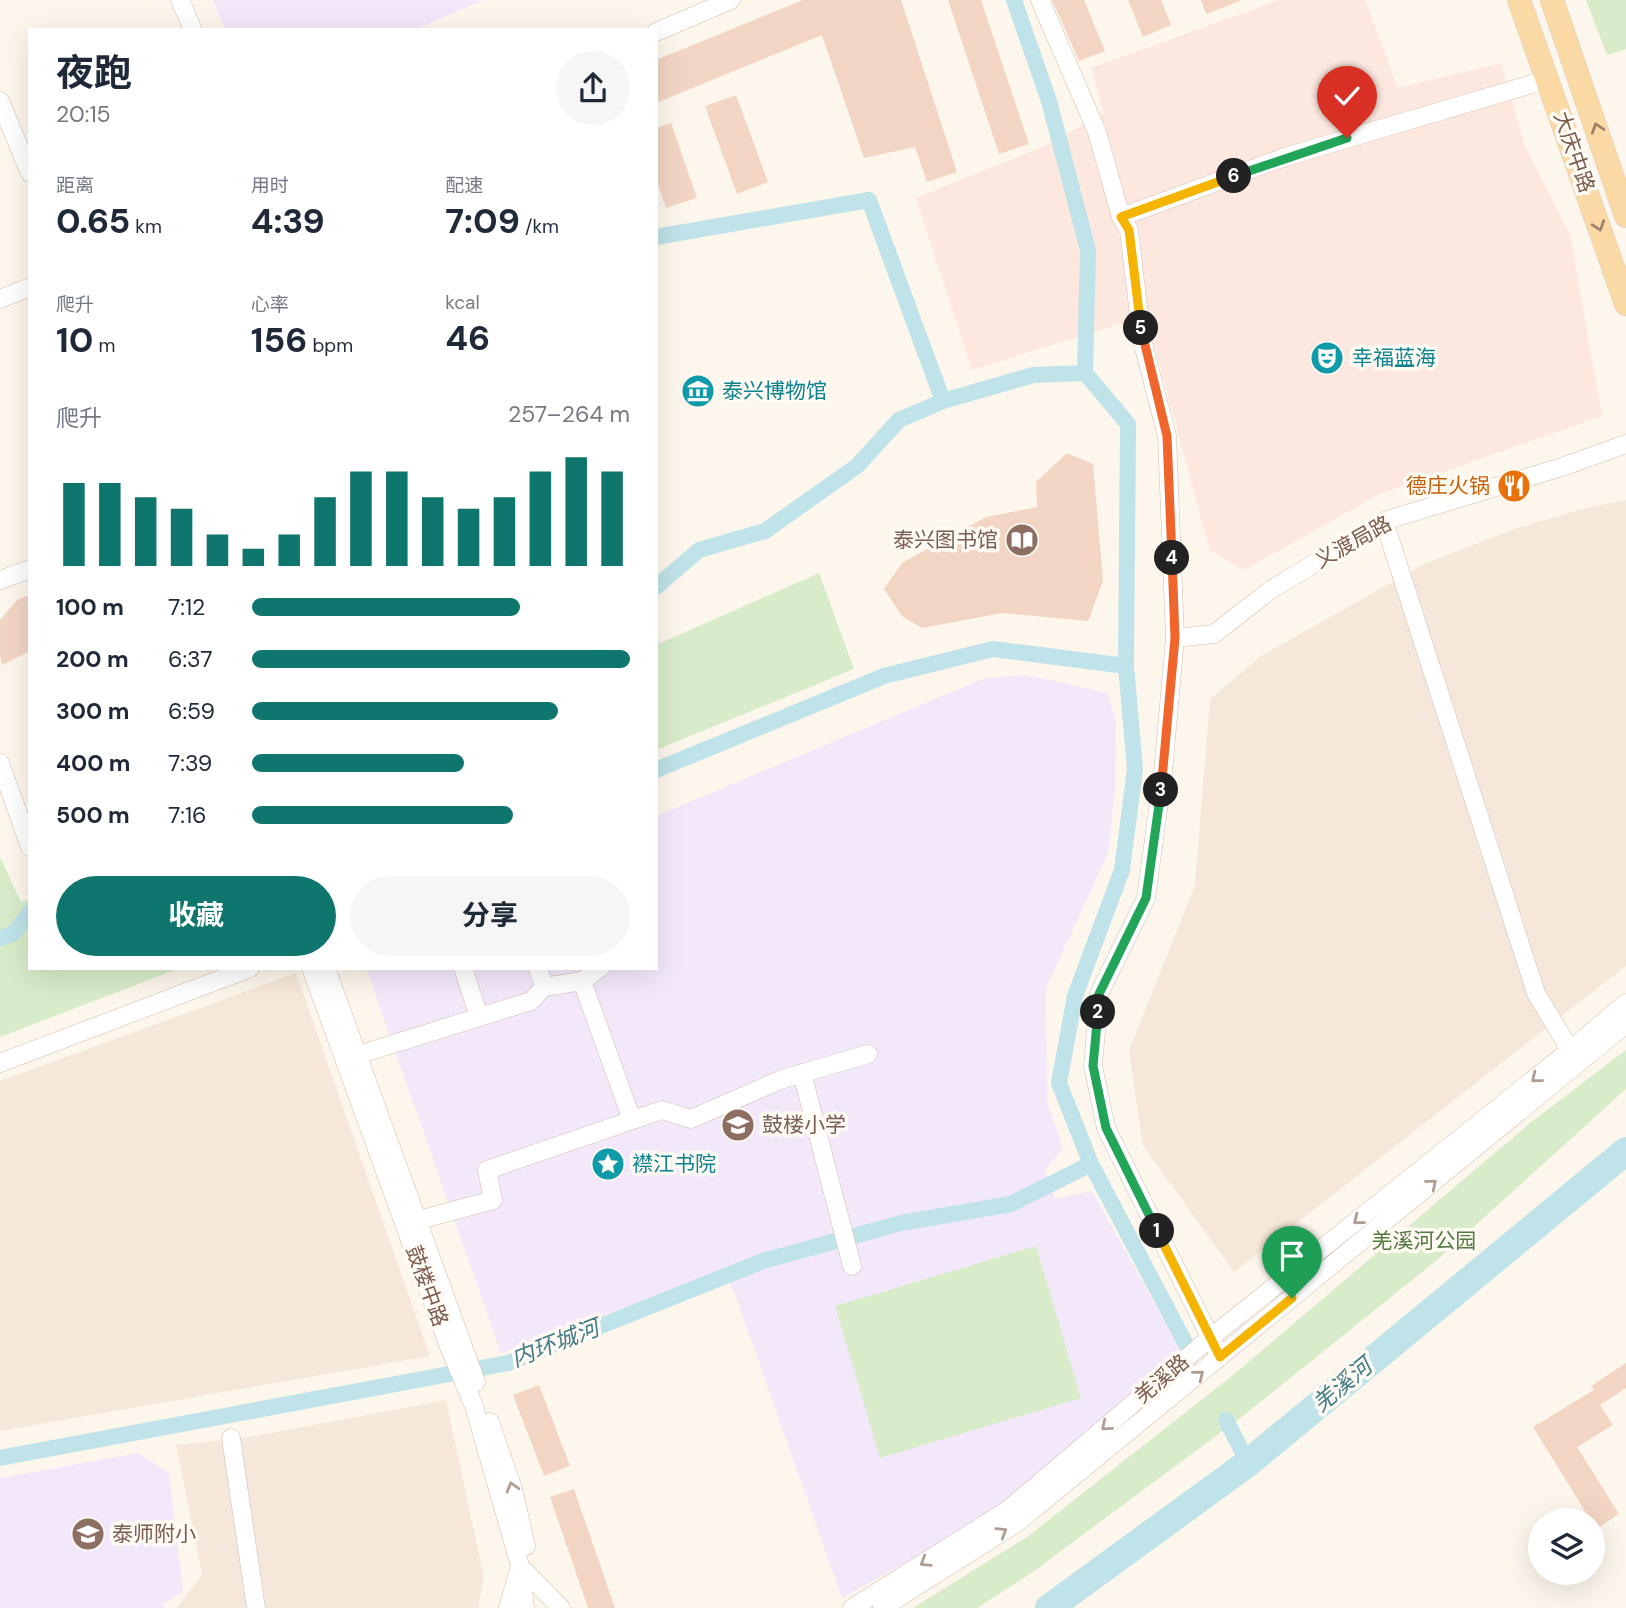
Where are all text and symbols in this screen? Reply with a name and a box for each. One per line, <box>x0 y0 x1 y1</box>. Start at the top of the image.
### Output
text: 夜跑 <box>56 48 132 98</box>
button: share <box>556 51 630 125</box>
pin <box>1317 66 1377 138</box>
icon: check <box>1328 77 1366 115</box>
text: 20:15 <box>56 99 111 129</box>
street label: 大庆中路 <box>1547 108 1601 196</box>
one-way arrow <box>1590 123 1605 135</box>
pin: 6 <box>1216 158 1252 194</box>
text: 6 <box>1227 163 1240 188</box>
text: 距离 <box>56 173 94 198</box>
text: 用时 <box>251 173 289 198</box>
text: 配速 <box>445 173 483 198</box>
text: 0.65 <box>56 198 130 244</box>
text: 4:39 <box>251 198 325 244</box>
text: 7:09 <box>445 198 520 244</box>
text: km <box>130 214 162 239</box>
text: /km <box>520 214 559 239</box>
one-way arrow <box>1591 219 1605 232</box>
text: kcal <box>445 290 480 315</box>
text: 爬升 <box>56 292 94 317</box>
text: 心率 <box>251 292 289 317</box>
pin: 5 <box>1124 310 1158 346</box>
text: 46 <box>445 315 490 361</box>
text: 5 <box>1135 315 1146 340</box>
text: 10 <box>56 317 93 363</box>
text: 156 <box>251 317 307 363</box>
text: m <box>93 333 115 358</box>
text: bpm <box>307 333 353 358</box>
theatre icon: 幸福蓝海 <box>1308 339 1346 377</box>
place label: 幸福蓝海 <box>1352 344 1436 372</box>
museum icon: 泰兴博物馆 <box>679 372 717 410</box>
place label: 泰兴博物馆 <box>722 377 827 405</box>
text: 257–264 m <box>508 399 630 429</box>
text: 爬升 <box>56 403 102 433</box>
restaurant icon: 德庄火锅 <box>1495 467 1533 505</box>
place label: 德庄火锅 <box>1406 472 1490 500</box>
street label: 义渡局路 <box>1309 509 1397 575</box>
library icon: 泰兴图书馆 <box>1003 521 1041 559</box>
place label: 泰兴图书馆 <box>893 526 998 554</box>
pin: 4 <box>1154 540 1190 576</box>
text: 4 <box>1165 545 1178 570</box>
text: 100 m <box>56 592 124 622</box>
text: 7:12 <box>168 592 205 622</box>
text: 200 m <box>56 644 129 674</box>
text: 6:37 <box>168 644 213 674</box>
text: 300 m <box>56 696 129 726</box>
text: 6:59 <box>168 696 215 726</box>
text: 400 m <box>56 748 130 778</box>
text: 7:39 <box>168 748 212 778</box>
pin: 3 <box>1144 772 1178 808</box>
text: 3 <box>1155 777 1166 802</box>
text: 500 m <box>56 800 130 830</box>
text: 7:16 <box>168 800 207 830</box>
button: 收藏 <box>56 876 336 956</box>
button: 分享 <box>350 876 630 956</box>
pin: 2 <box>1080 995 1116 1030</box>
text: 2 <box>1092 999 1103 1024</box>
one-way arrow <box>1531 1069 1543 1082</box>
school or university icon: 鼓楼小学 <box>719 1106 757 1144</box>
place label: 鼓楼小学 <box>762 1111 846 1139</box>
place icon: 襟江书院 <box>589 1145 627 1183</box>
place label: 襟江书院 <box>632 1150 716 1178</box>
one-way arrow <box>1423 1180 1436 1192</box>
one-way arrow <box>1353 1211 1366 1224</box>
pin: 1 <box>1140 1214 1174 1248</box>
text: 1 <box>1153 1218 1160 1243</box>
pin <box>1262 1226 1322 1298</box>
park label: 羌溪河公园 <box>1372 1227 1477 1255</box>
icon: arrive <box>1273 1237 1311 1275</box>
street label: 鼓楼中路 <box>399 1242 455 1330</box>
water label: 内环城河 <box>507 1311 607 1373</box>
street label: 羌溪路 <box>1129 1348 1195 1410</box>
water label: 羌溪河 <box>1306 1349 1381 1419</box>
one-way arrow <box>1191 1370 1203 1383</box>
one-way arrow <box>1102 1418 1115 1430</box>
one-way arrow <box>506 1482 521 1494</box>
map controls <box>1528 1508 1605 1585</box>
button: layers <box>1528 1508 1605 1585</box>
school or university icon: 泰师附小 <box>69 1515 107 1553</box>
place label: 泰师附小 <box>112 1520 196 1548</box>
one-way arrow <box>994 1528 1007 1541</box>
one-way arrow <box>919 1554 932 1567</box>

